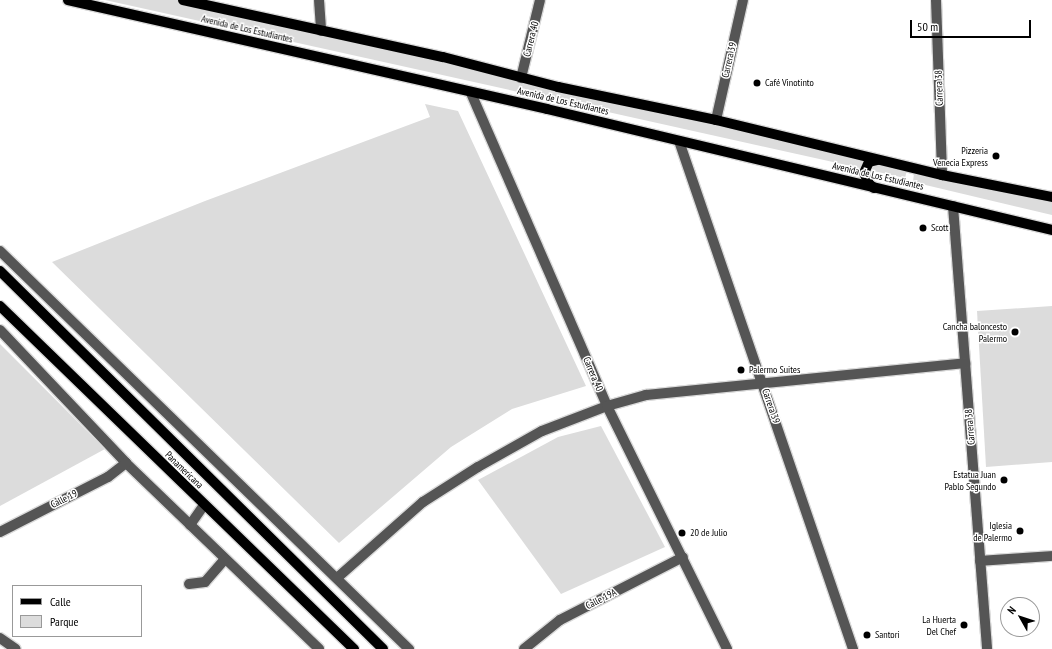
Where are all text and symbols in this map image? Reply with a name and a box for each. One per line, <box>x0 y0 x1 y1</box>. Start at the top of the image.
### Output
scale bar <box>912 12 1033 38</box>
street label: Avenida de Los Estudiantes <box>200 13 294 45</box>
text: 50 m <box>917 19 938 34</box>
street label: Carrera 40 <box>521 20 541 58</box>
street label: Carrera 39 <box>719 41 739 79</box>
street label: Carrera 38 <box>932 70 946 106</box>
place label: Café Vinotinto <box>765 77 814 89</box>
marker: Café Vinotinto <box>752 78 762 88</box>
street label: Avenida de Los Estudiantes <box>516 85 610 117</box>
place label: Pizzeria Venecia Express <box>933 144 988 168</box>
marker: Pizzeria Venecia Express <box>991 151 1001 161</box>
street label: Avenida de Los Estudiantes <box>831 160 925 192</box>
place label: Scott <box>931 222 948 234</box>
marker: Scott <box>918 223 928 233</box>
place label: Cancha baloncesto Palermo <box>943 320 1007 344</box>
marker: Cancha baloncesto Palermo <box>1010 327 1020 337</box>
street label: Carrera 40 <box>580 355 606 393</box>
place label: Palermo Suites <box>749 364 800 376</box>
marker: Palermo Suites <box>736 365 746 375</box>
street label: Carrera 39 <box>759 387 783 425</box>
street label: Carrera 38 <box>962 409 978 445</box>
street label: Panamericana <box>163 449 205 491</box>
place label: Estatua Juan Pablo Segundo <box>945 468 996 492</box>
marker: Estatua Juan Pablo Segundo <box>999 475 1009 485</box>
street label: Calle 19 <box>49 487 79 511</box>
place label: Iglesia de Palermo <box>973 519 1012 542</box>
marker: Iglesia de Palermo <box>1015 526 1025 536</box>
place label: 20 de Julio <box>690 527 727 539</box>
marker: 20 de Julio <box>677 528 687 538</box>
legend <box>12 585 142 637</box>
street label: Calle 19A <box>584 586 618 612</box>
text: Calle <box>50 594 71 609</box>
north arrow <box>1000 597 1040 637</box>
text: N <box>1004 603 1019 617</box>
place label: La Huerta Del Chef <box>922 613 956 636</box>
text: Parque <box>50 614 79 629</box>
marker: La Huerta Del Chef <box>959 620 969 630</box>
place label: Santori <box>875 629 900 641</box>
marker: Santori <box>862 630 872 640</box>

